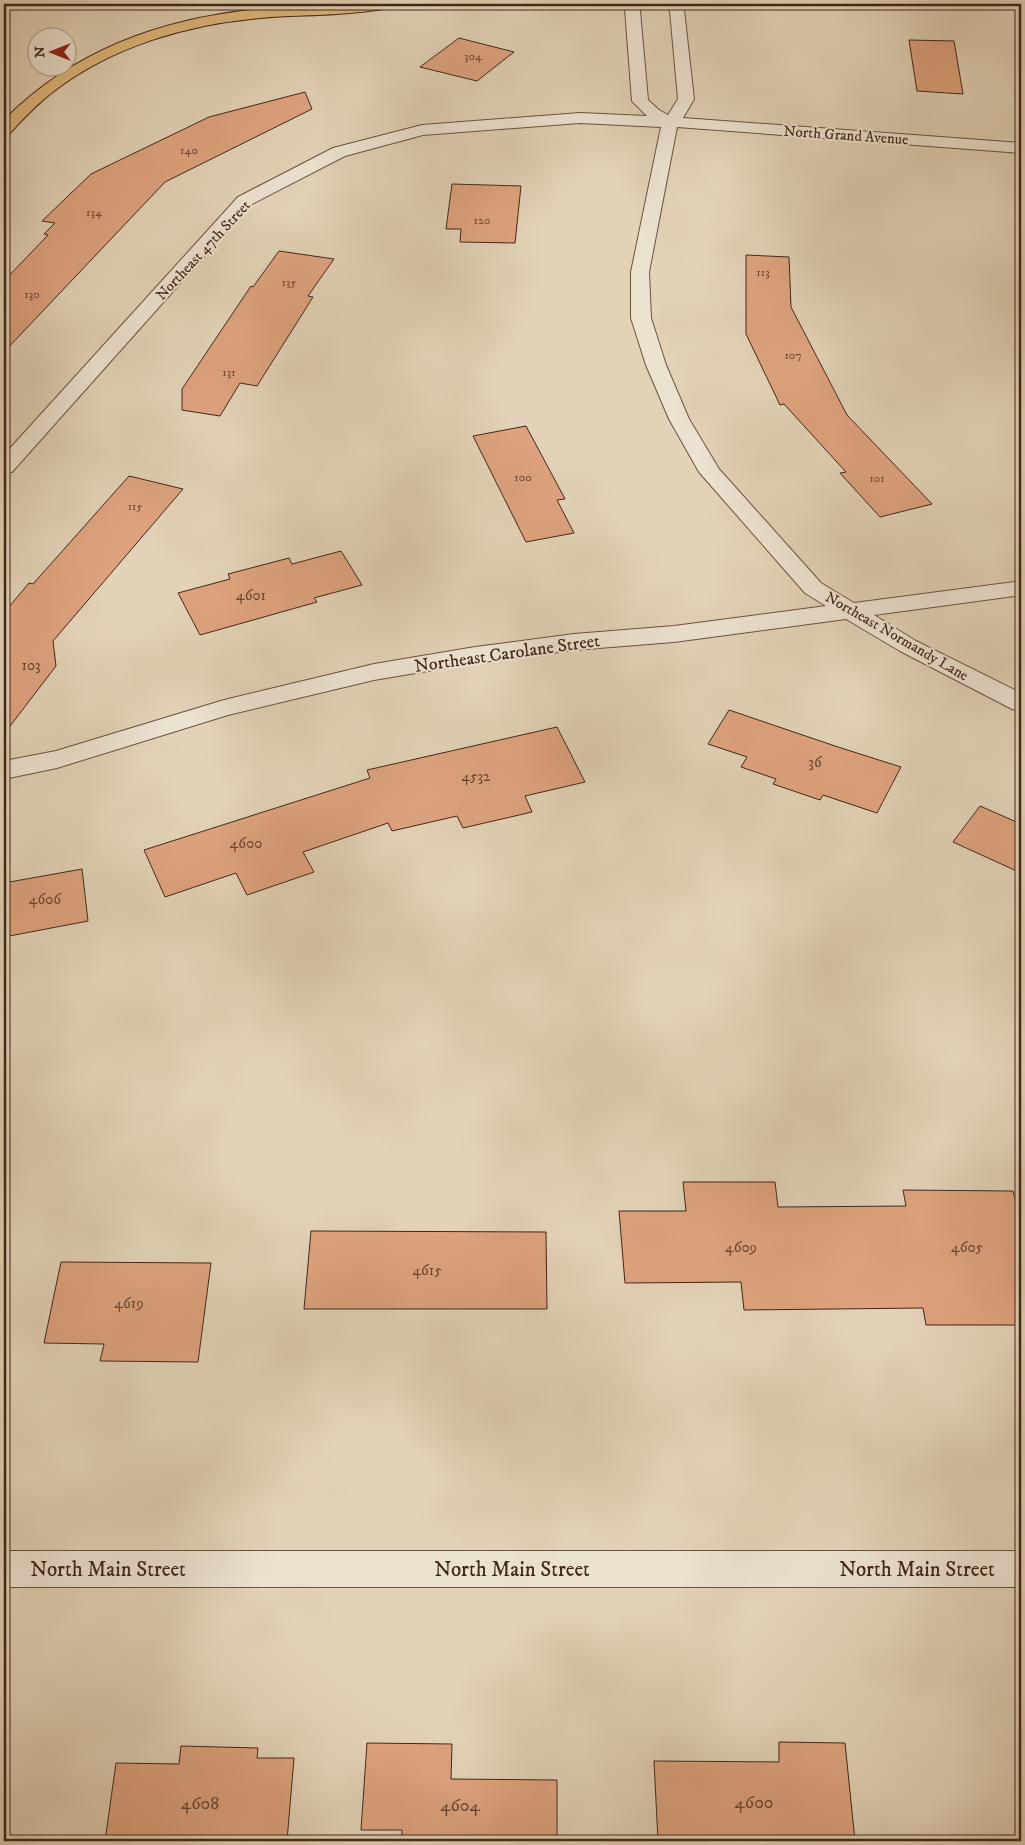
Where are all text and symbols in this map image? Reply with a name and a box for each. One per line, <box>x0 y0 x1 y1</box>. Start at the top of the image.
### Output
north arrow <box>28 28 78 78</box>
text: N <box>31 46 49 58</box>
house number: 304 <box>464 49 483 64</box>
street label: North Grand Avenue <box>783 122 909 149</box>
house number: 140 <box>180 143 198 158</box>
street label: Northeast 47th Street <box>152 196 255 305</box>
house number: 134 <box>86 205 103 220</box>
house number: 120 <box>474 213 490 228</box>
house number: 113 <box>756 265 770 280</box>
house number: 135 <box>282 275 296 290</box>
house number: 130 <box>24 287 40 302</box>
house number: 107 <box>784 348 802 363</box>
house number: 131 <box>222 365 236 380</box>
house number: 100 <box>514 470 532 485</box>
house number: 101 <box>869 471 885 486</box>
house number: 115 <box>128 499 142 514</box>
house number: 4601 <box>236 586 266 605</box>
street label: Northeast Normandy Lane <box>822 588 972 685</box>
street label: Northeast Carolane Street <box>413 630 601 678</box>
house number: 103 <box>21 656 41 675</box>
house number: 36 <box>808 753 823 772</box>
house number: 4532 <box>462 767 491 786</box>
house number: 4600 <box>230 834 262 853</box>
house number: 4606 <box>29 890 62 909</box>
house number: 4609 <box>725 1238 757 1257</box>
house number: 4605 <box>951 1238 984 1257</box>
house number: 4615 <box>412 1261 442 1280</box>
house number: 4619 <box>114 1294 144 1313</box>
street label: North Main Street <box>30 1557 186 1583</box>
street label: North Main Street <box>434 1557 590 1583</box>
street label: North Main Street <box>839 1557 995 1583</box>
house number: 4600 <box>734 1792 774 1814</box>
house number: 4608 <box>181 1793 219 1815</box>
house number: 4604 <box>440 1795 480 1817</box>

